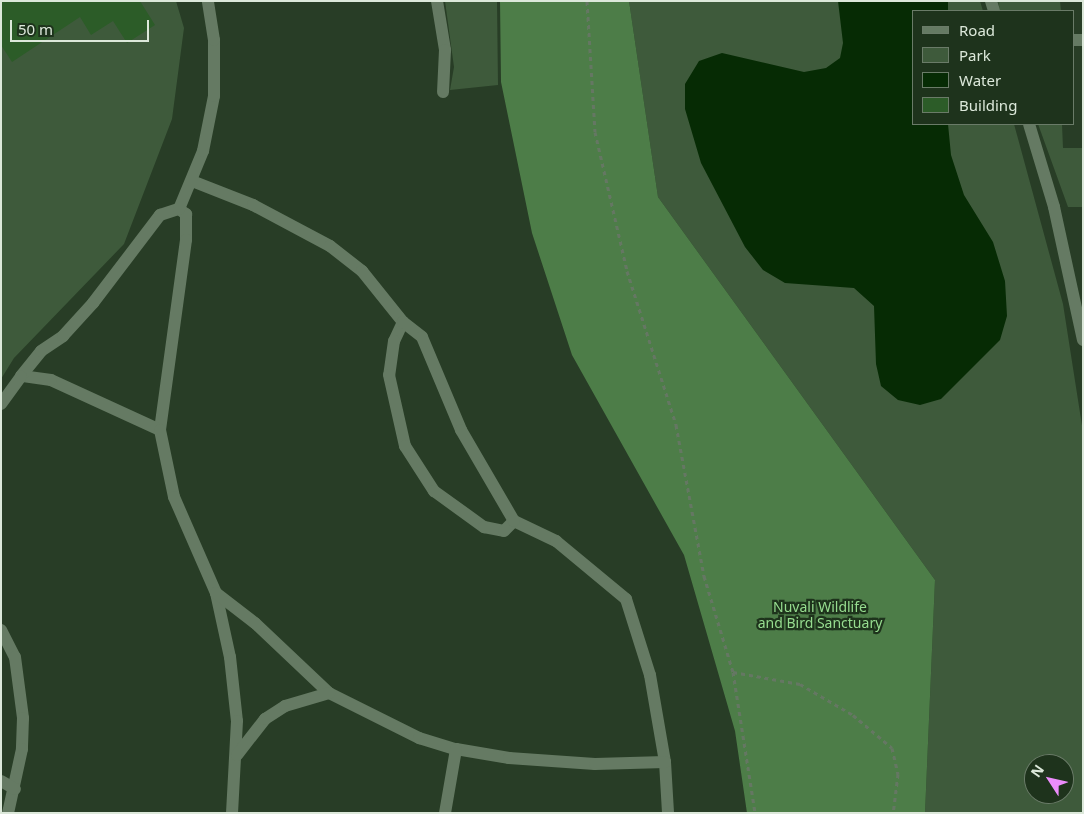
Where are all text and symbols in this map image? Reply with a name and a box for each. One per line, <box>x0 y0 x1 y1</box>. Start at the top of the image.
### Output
scale bar <box>12 10 151 42</box>
legend <box>912 10 1074 125</box>
text: 50 m <box>18 19 53 39</box>
text: Road <box>959 20 995 40</box>
text: Park <box>959 45 991 65</box>
text: Water <box>959 70 1001 90</box>
text: Building <box>959 95 1017 115</box>
park label: Nuvali Wildlife and Bird Sanctuary <box>758 599 882 632</box>
north arrow <box>1024 754 1074 804</box>
text: N <box>1026 761 1048 781</box>

